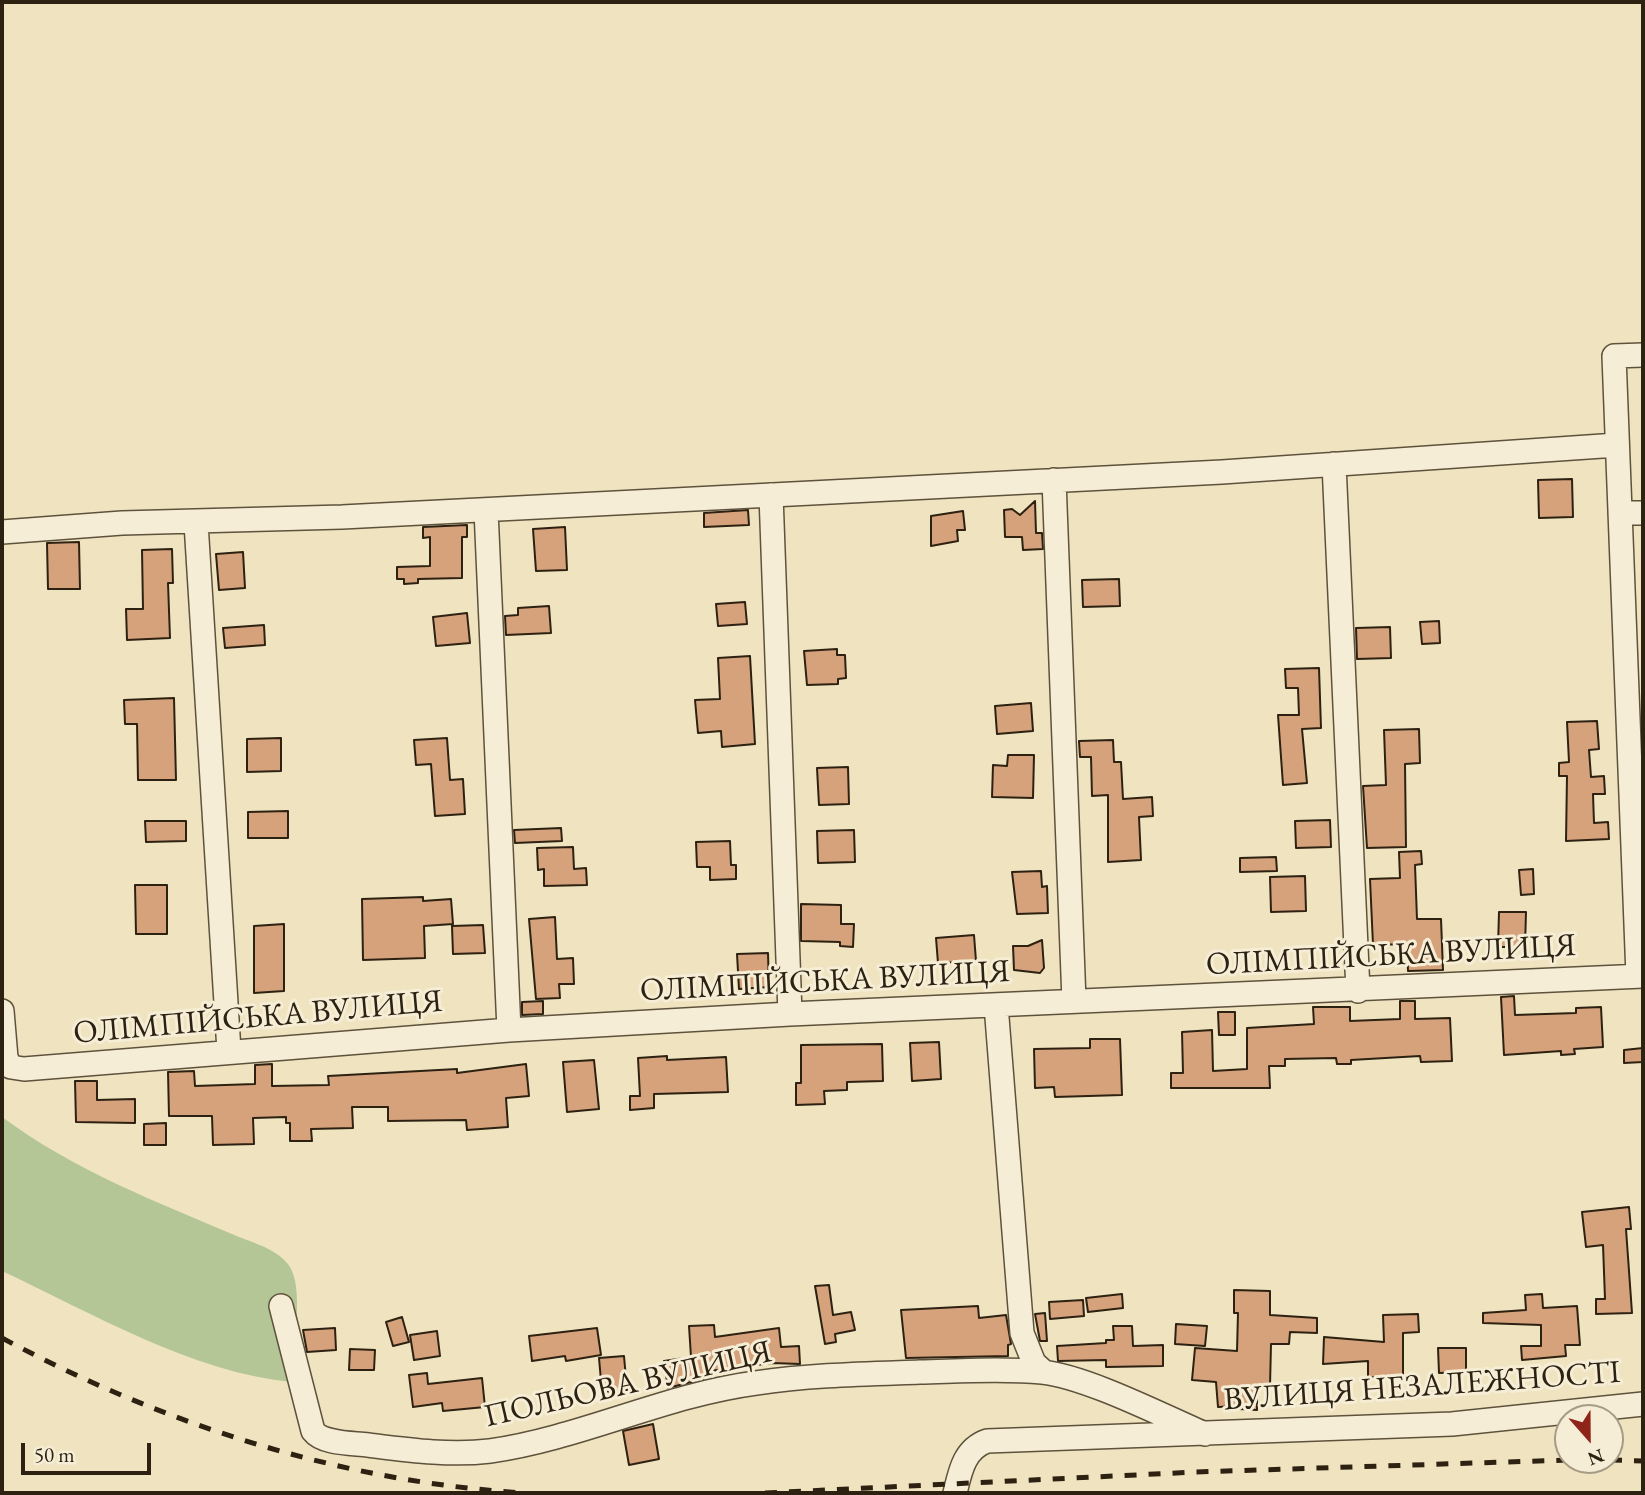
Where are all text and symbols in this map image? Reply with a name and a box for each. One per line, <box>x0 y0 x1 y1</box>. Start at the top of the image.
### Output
street label: ОЛІМПІЙСЬКА ВУЛИЦЯ <box>1205 927 1577 985</box>
street label: ОЛІМПІЙСЬКА ВУЛИЦЯ <box>639 953 1011 1011</box>
street label: ОЛІМПІЙСЬКА ВУЛИЦЯ <box>72 983 444 1053</box>
street label: ПОЛЬОВА ВУЛИЦЯ <box>480 1333 776 1437</box>
street label: ВУЛИЦЯ НЕЗАЛЕЖНОСТІ <box>1222 1354 1622 1420</box>
north arrow <box>1554 1404 1624 1474</box>
scale bar <box>24 1428 154 1472</box>
text: 50 m <box>34 1441 75 1468</box>
text: N <box>1584 1443 1608 1472</box>

